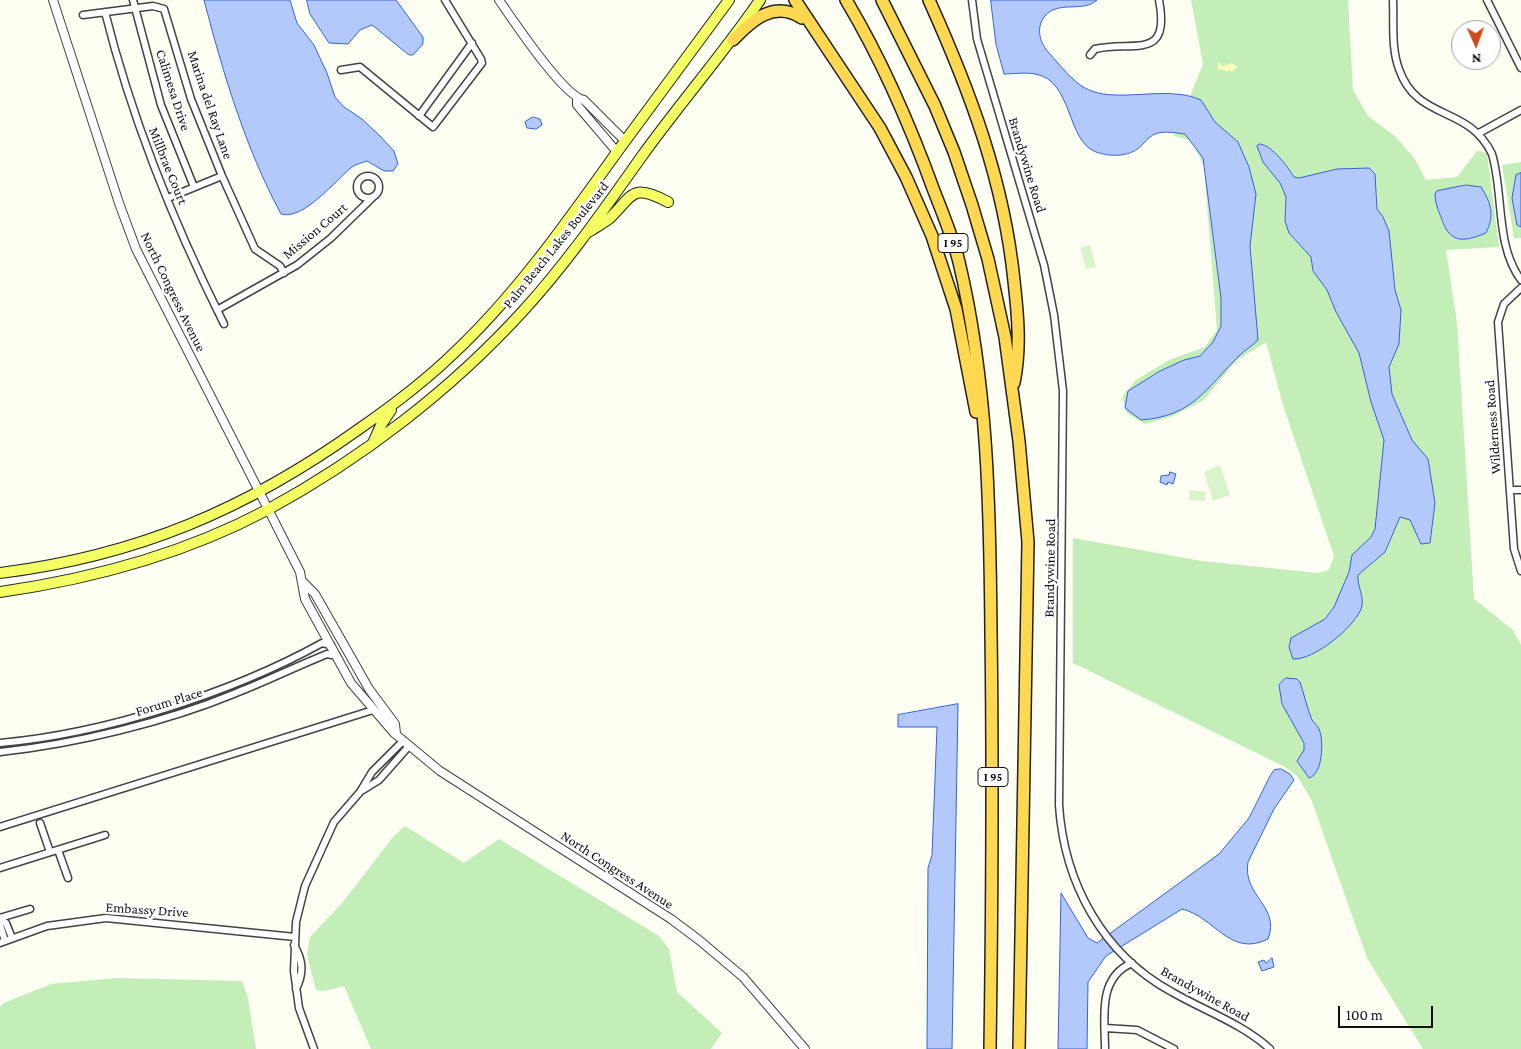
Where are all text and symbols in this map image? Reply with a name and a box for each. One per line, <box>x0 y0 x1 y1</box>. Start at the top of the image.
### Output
north arrow <box>1451 20 1501 70</box>
street label: Calimesa Drive <box>152 47 194 133</box>
street label: Marina del Ray Lane <box>184 49 236 161</box>
text: N <box>1471 51 1482 67</box>
street label: Brandywine Road <box>1004 115 1050 215</box>
street label: Millbrae Court <box>145 125 191 207</box>
street label: Palm Beach Lakes Boulevard <box>500 178 612 312</box>
street label: Mission Court <box>279 199 351 263</box>
street label: North Congress Avenue <box>137 229 209 355</box>
road number: I 95 <box>938 234 968 252</box>
street label: Wilderness Road <box>1481 379 1505 475</box>
street label: Brandywine Road <box>1041 518 1059 618</box>
street label: Forum Place <box>134 684 204 720</box>
road number: I 95 <box>978 768 1008 786</box>
street label: North Congress Avenue <box>558 827 676 913</box>
street label: Embassy Drive <box>105 899 189 921</box>
street label: Brandywine Road <box>1158 963 1252 1025</box>
scale bar <box>1341 996 1436 1028</box>
text: 100 m <box>1346 1007 1383 1023</box>

